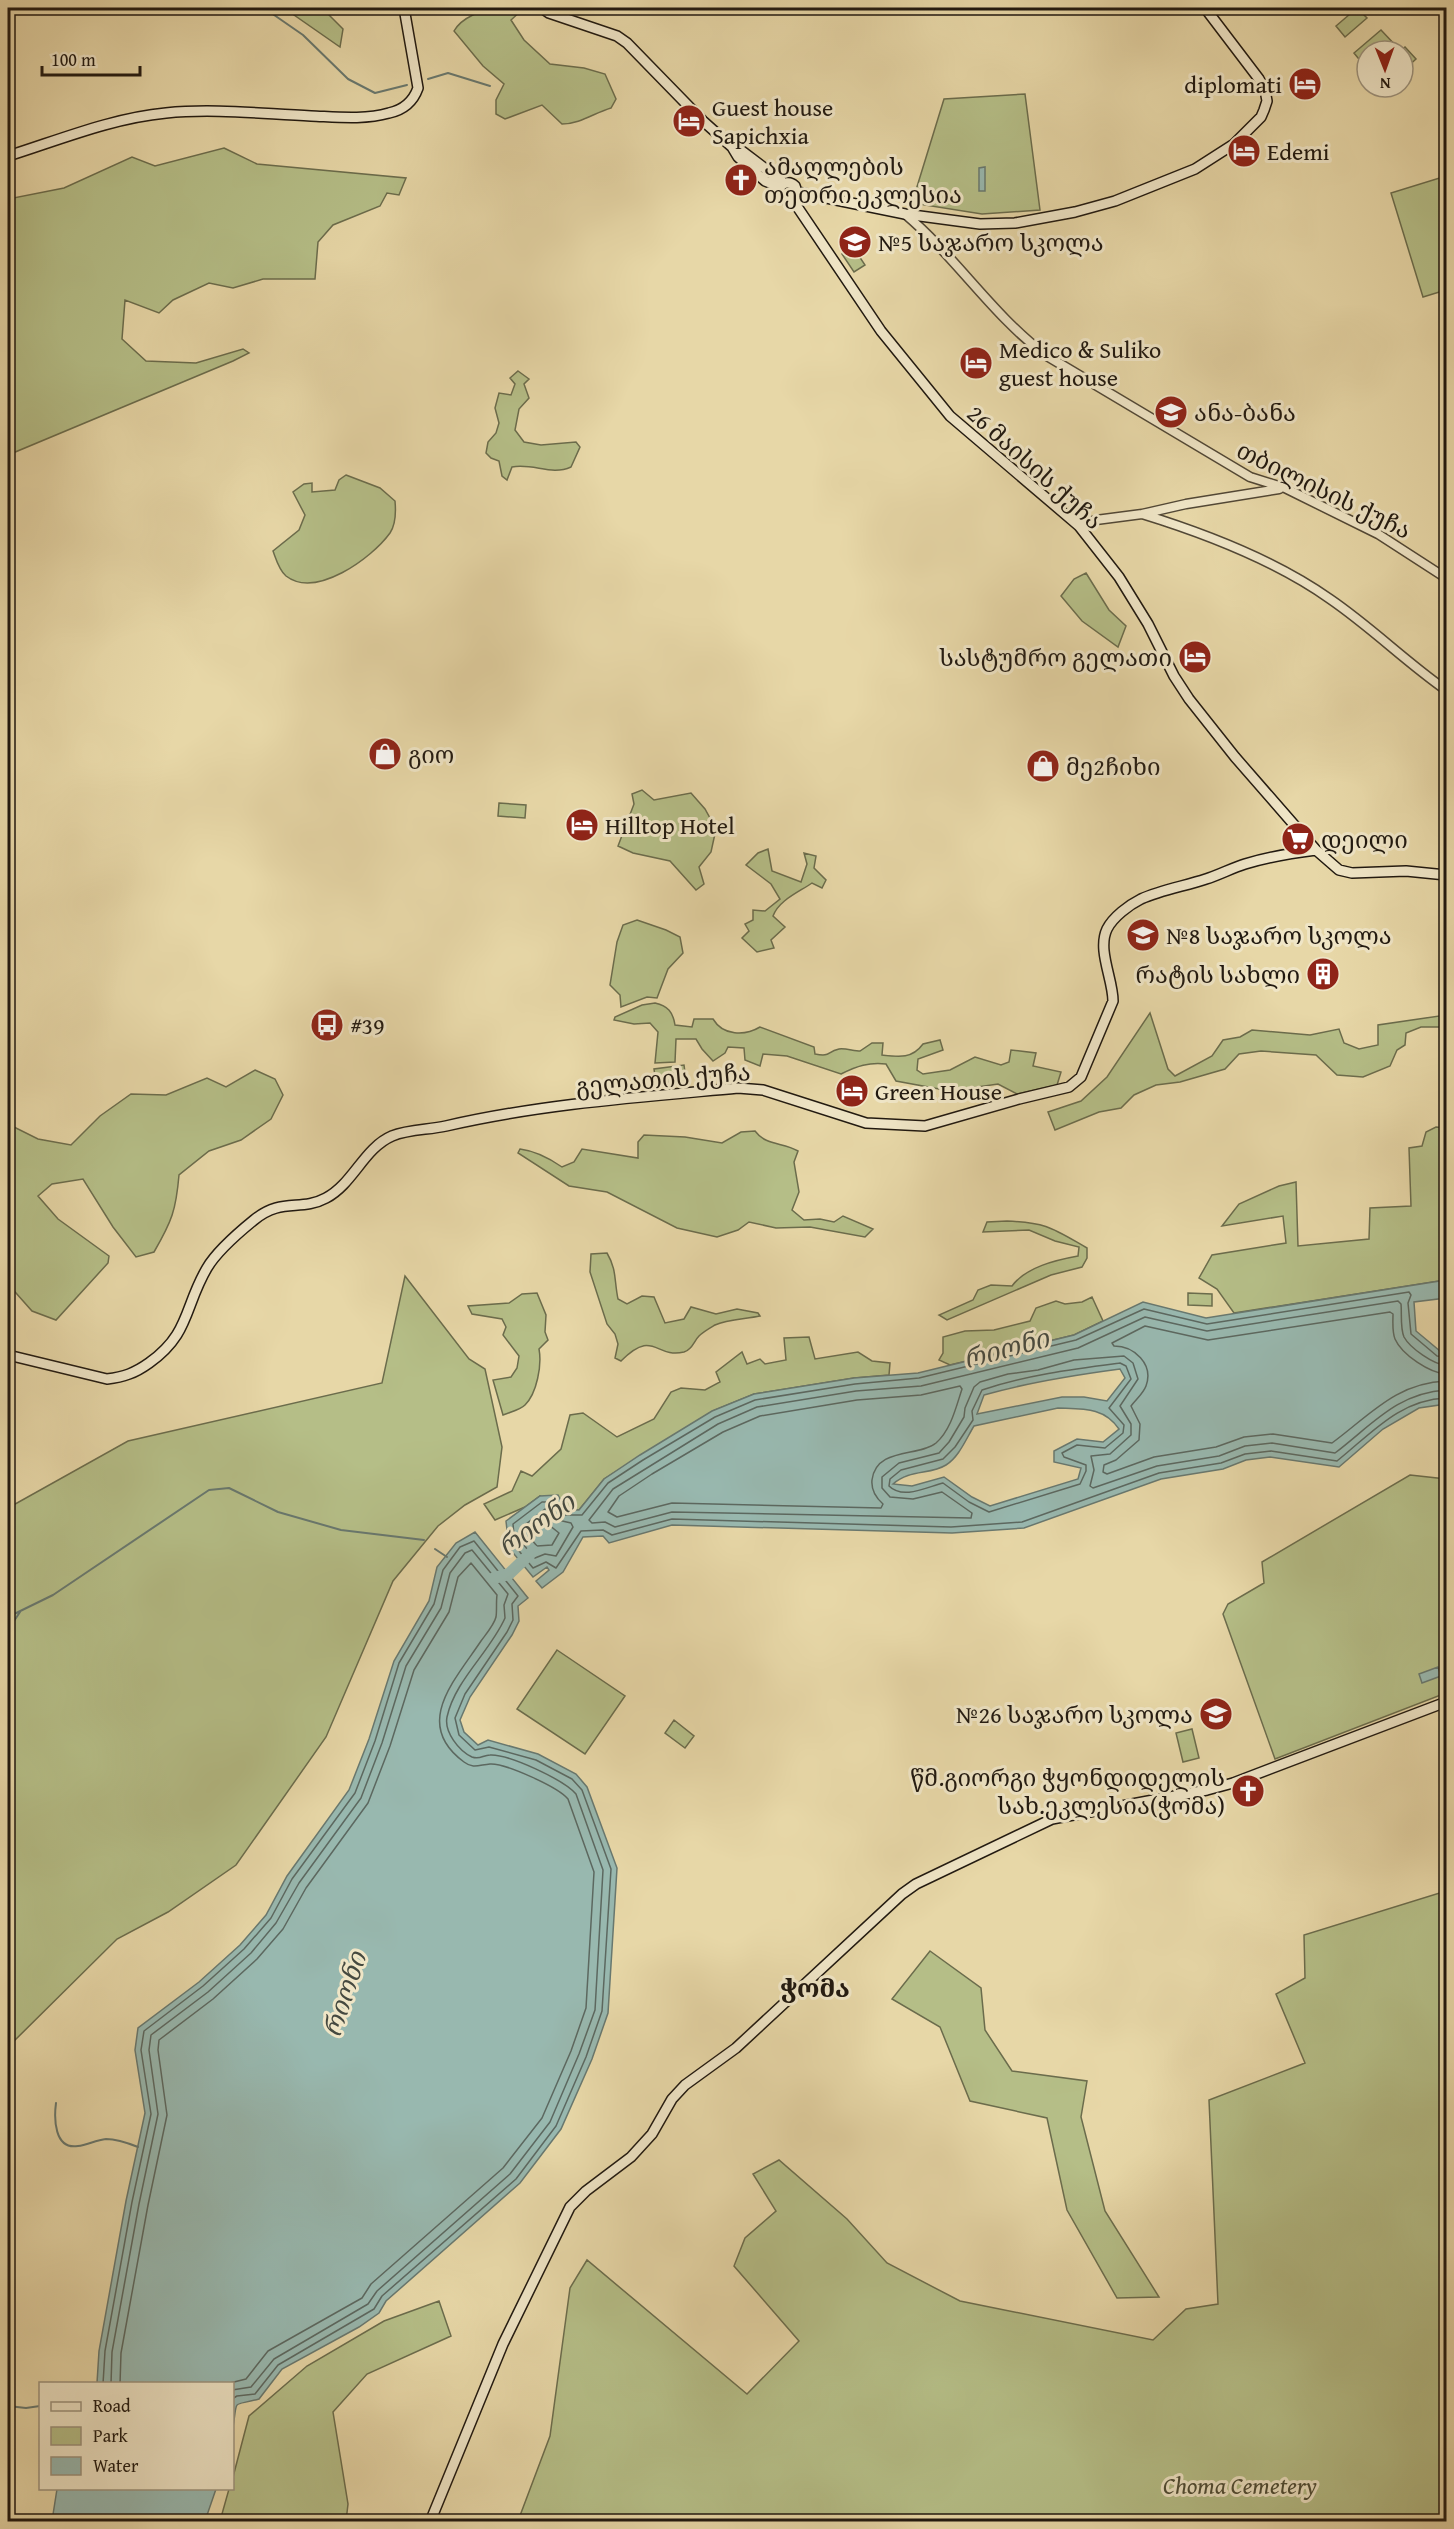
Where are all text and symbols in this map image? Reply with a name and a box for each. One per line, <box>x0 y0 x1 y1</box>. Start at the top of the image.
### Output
scale bar <box>42 39 140 77</box>
north arrow <box>1355 39 1415 99</box>
text: 100 m <box>51 46 96 73</box>
hotel icon: diplomati <box>1287 66 1323 102</box>
place label: diplomati <box>1184 67 1282 102</box>
text: N <box>1379 72 1391 96</box>
place label: Guest house Sapichxia <box>712 90 833 153</box>
hotel icon: Guest house Sapichxia <box>671 103 707 139</box>
hotel icon: Edemi <box>1226 133 1262 169</box>
place label: Edemi <box>1267 134 1330 169</box>
place label: ამაღლების თეთრი ეკლესია <box>764 149 962 212</box>
church icon: ამაღლების თეთრი ეკლესია <box>723 162 759 198</box>
school or university icon: №5 საჯარო სკოლა <box>837 224 873 260</box>
place label: №5 საჯარო სკოლა <box>878 225 1104 260</box>
place label: Medico & Suliko guest house <box>999 332 1161 395</box>
hotel icon: Medico & Suliko guest house <box>958 345 994 381</box>
school or university icon: ანა-ბანა <box>1153 394 1189 430</box>
place label: ანა-ბანა <box>1194 395 1296 430</box>
street label: 26 მაისის ქუჩა <box>959 397 1111 537</box>
street label: თბილისის ქუჩა <box>1231 433 1417 547</box>
hotel icon: სასტუმრო გელათი <box>1177 639 1213 675</box>
place label: სასტუმრო გელათი <box>939 640 1172 675</box>
shop icon: გიო <box>367 736 403 772</box>
place label: გიო <box>408 737 454 772</box>
shop icon: მე2ჩიხი <box>1025 748 1061 784</box>
place label: მე2ჩიხი <box>1066 749 1161 784</box>
hotel icon: Hilltop Hotel <box>564 807 600 843</box>
place label: Hilltop Hotel <box>605 808 735 843</box>
supermarket icon: დეილი <box>1280 821 1316 857</box>
place label: დეილი <box>1321 822 1408 857</box>
school or university icon: №8 საჯარო სკოლა <box>1125 917 1161 953</box>
place label: №8 საჯარო სკოლა <box>1166 918 1392 953</box>
building icon: რატის სახლი <box>1305 956 1341 992</box>
place label: რატის სახლი <box>1136 957 1300 992</box>
bus stop icon: #39 <box>309 1007 345 1043</box>
place label: #39 <box>350 1008 385 1043</box>
street label: გელათის ქუჩა <box>574 1054 752 1104</box>
hotel icon: Green House <box>834 1073 870 1109</box>
place label: Green House <box>875 1074 1002 1109</box>
water label: რიონი <box>959 1318 1054 1378</box>
water label: რიონი <box>489 1482 584 1565</box>
school or university icon: №26 საჯარო სკოლა <box>1198 1696 1234 1732</box>
place label: №26 საჯარო სკოლა <box>956 1697 1193 1732</box>
place label: წმ.გიორგი ჭყონდიდელის სახ.ეკლესია(ჭომა) <box>910 1760 1225 1823</box>
church icon: წმ.გიორგი ჭყონდიდელის სახ.ეკლესია(ჭომა) <box>1230 1773 1266 1809</box>
water label: რიონი <box>312 1945 376 2041</box>
district label: ჭომა <box>780 1968 850 2007</box>
legend <box>39 2382 234 2490</box>
text: Road <box>93 2392 131 2419</box>
text: Park <box>93 2422 129 2449</box>
text: Water <box>93 2452 139 2479</box>
park label: Choma Cemetery <box>1163 2468 1317 2503</box>

